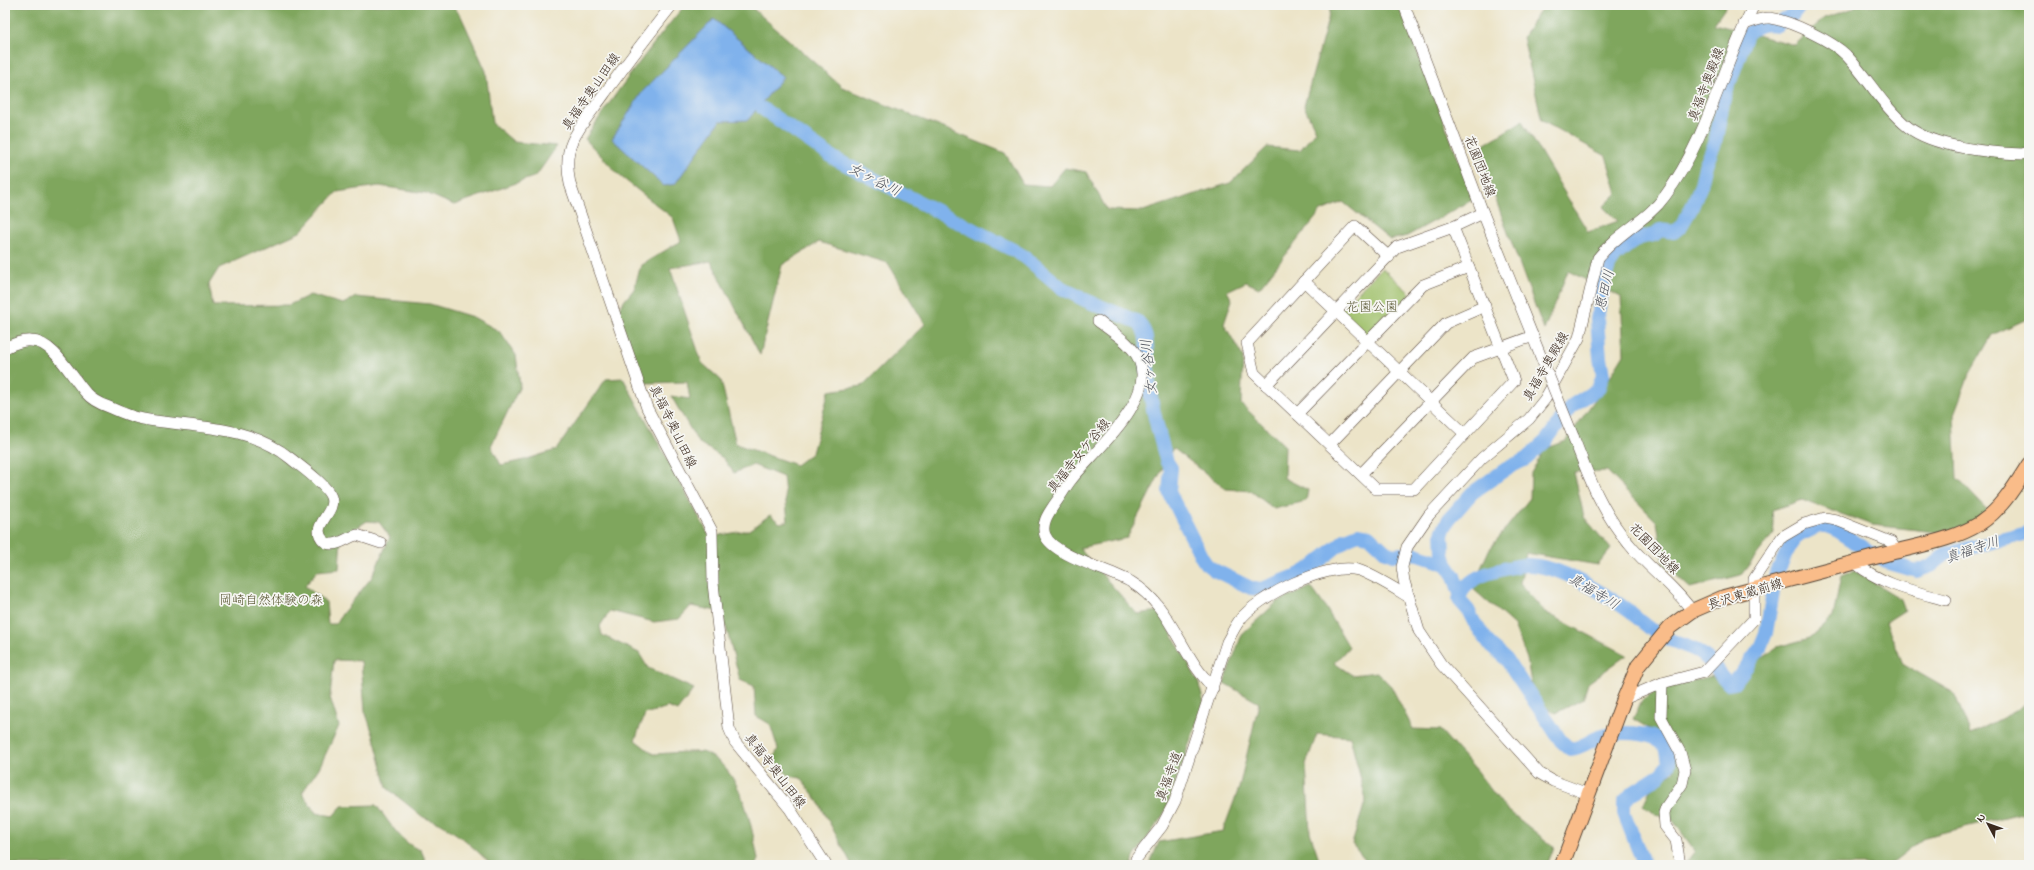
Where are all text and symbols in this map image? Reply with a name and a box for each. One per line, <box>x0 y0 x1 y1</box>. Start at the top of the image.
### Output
street label: 真福寺奥殿線 <box>1684 44 1730 124</box>
street label: 真福寺奥山田線 <box>557 48 626 135</box>
street label: 花園団地線 <box>1459 133 1500 201</box>
water label: 女ヶ谷川 <box>845 158 904 202</box>
water label: 恵田川 <box>1590 267 1621 313</box>
park label: 花園公園 <box>1346 298 1398 317</box>
street label: 真福寺奥殿線 <box>1519 327 1575 405</box>
water label: 女ヶ谷川 <box>1136 338 1163 396</box>
street label: 真福寺奥山田線 <box>644 382 702 473</box>
street label: 真福寺女ケ谷線 <box>1043 414 1116 497</box>
street label: 花園団地線 <box>1625 519 1684 580</box>
water label: 真福寺川 <box>1943 531 2002 569</box>
water label: 真福寺川 <box>1564 569 1623 616</box>
street label: 長沢東蔵前線 <box>1705 574 1786 615</box>
park label: 岡崎自然体験の森 <box>219 591 323 610</box>
street label: 真福寺奥山田線 <box>739 729 811 813</box>
street label: 真福寺道 <box>1152 749 1187 804</box>
north arrow <box>1968 804 2008 844</box>
text: N <box>1973 810 1990 826</box>

